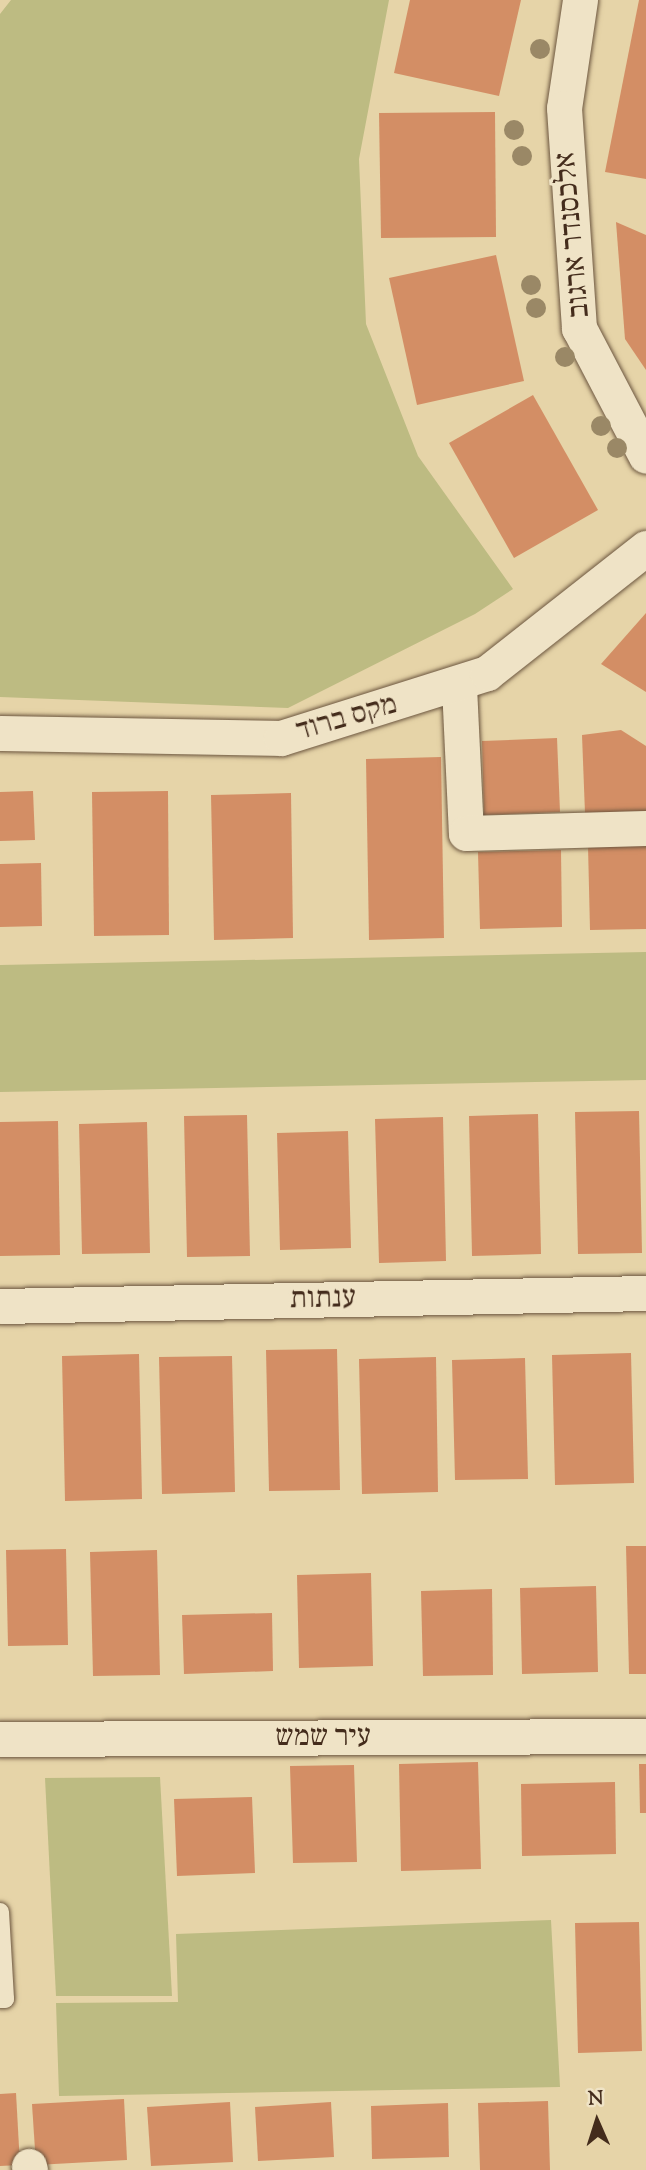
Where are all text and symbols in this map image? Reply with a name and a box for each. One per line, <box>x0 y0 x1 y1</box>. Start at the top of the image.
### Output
street label: אלכסנדר ארגוב <box>549 150 599 320</box>
street label: מקס ברוד <box>292 687 402 751</box>
street label: ענתות <box>290 1281 356 1319</box>
street label: עיר שמש <box>275 1720 371 1756</box>
north arrow <box>562 2086 632 2156</box>
text: N <box>588 2086 604 2113</box>

